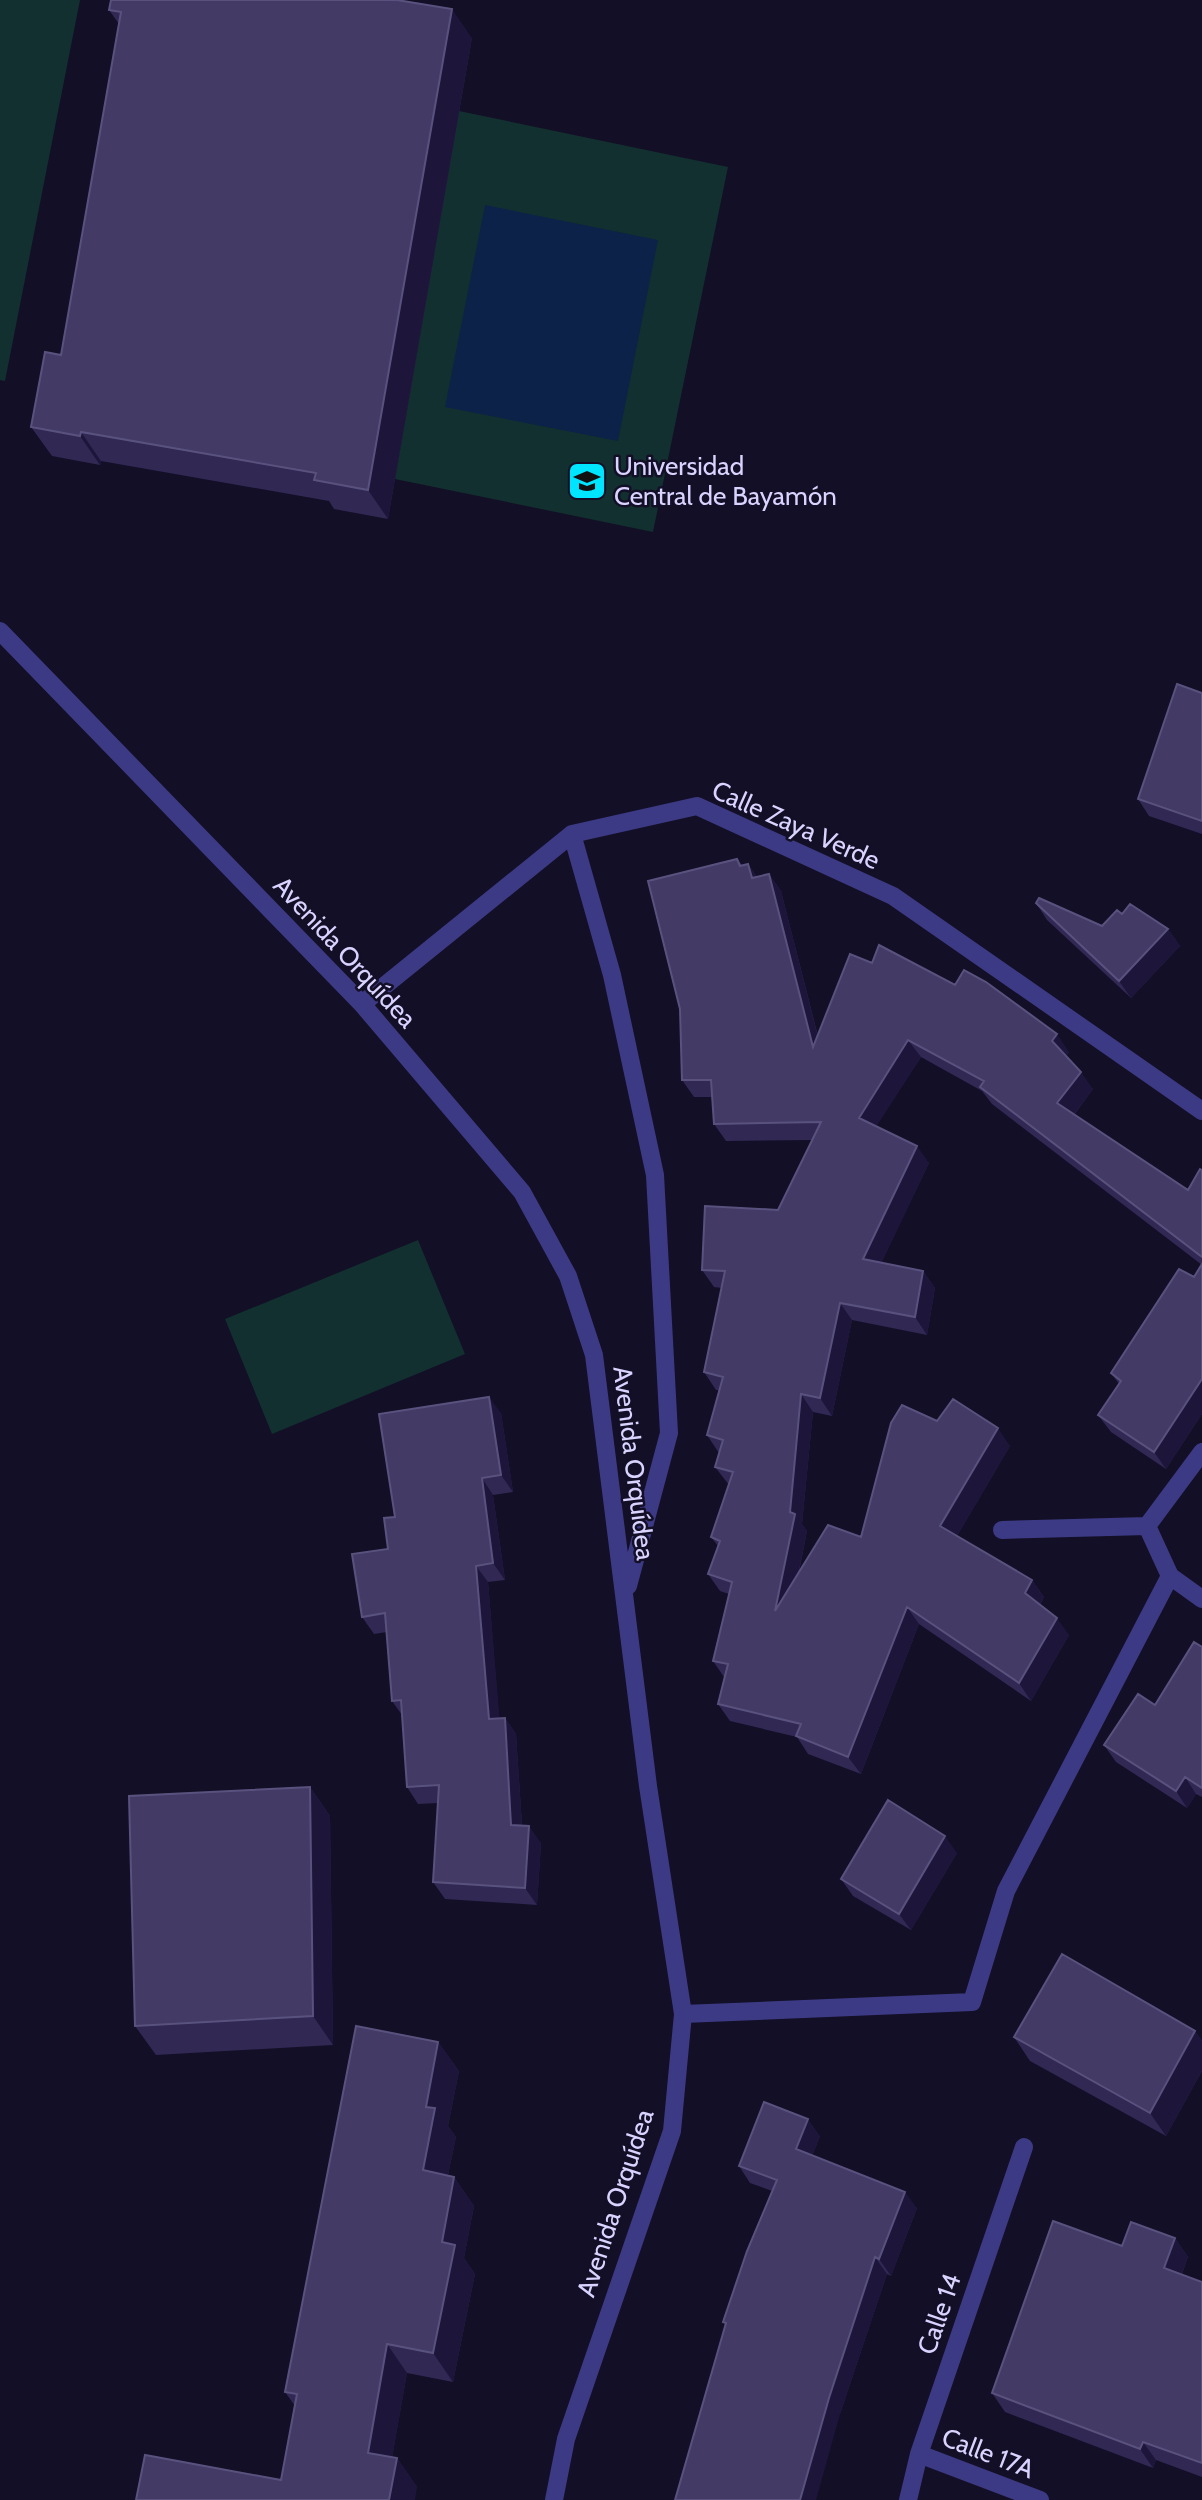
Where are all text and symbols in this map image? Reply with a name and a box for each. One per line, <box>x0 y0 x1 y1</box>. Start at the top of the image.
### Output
place label: Universidad Central de Bayamón <box>614 450 837 512</box>
school or university icon: Universidad Central de Bayamón <box>566 460 608 502</box>
street label: Calle Zaya Verde <box>707 774 885 876</box>
street label: Avenida Orquídea <box>267 870 424 1035</box>
street label: Avenida Orquídea <box>606 1364 662 1562</box>
street label: Avenida Orquídea <box>570 2105 661 2301</box>
street label: Calle 14 <box>910 2269 968 2359</box>
street label: Calle 17A <box>937 2421 1039 2485</box>

